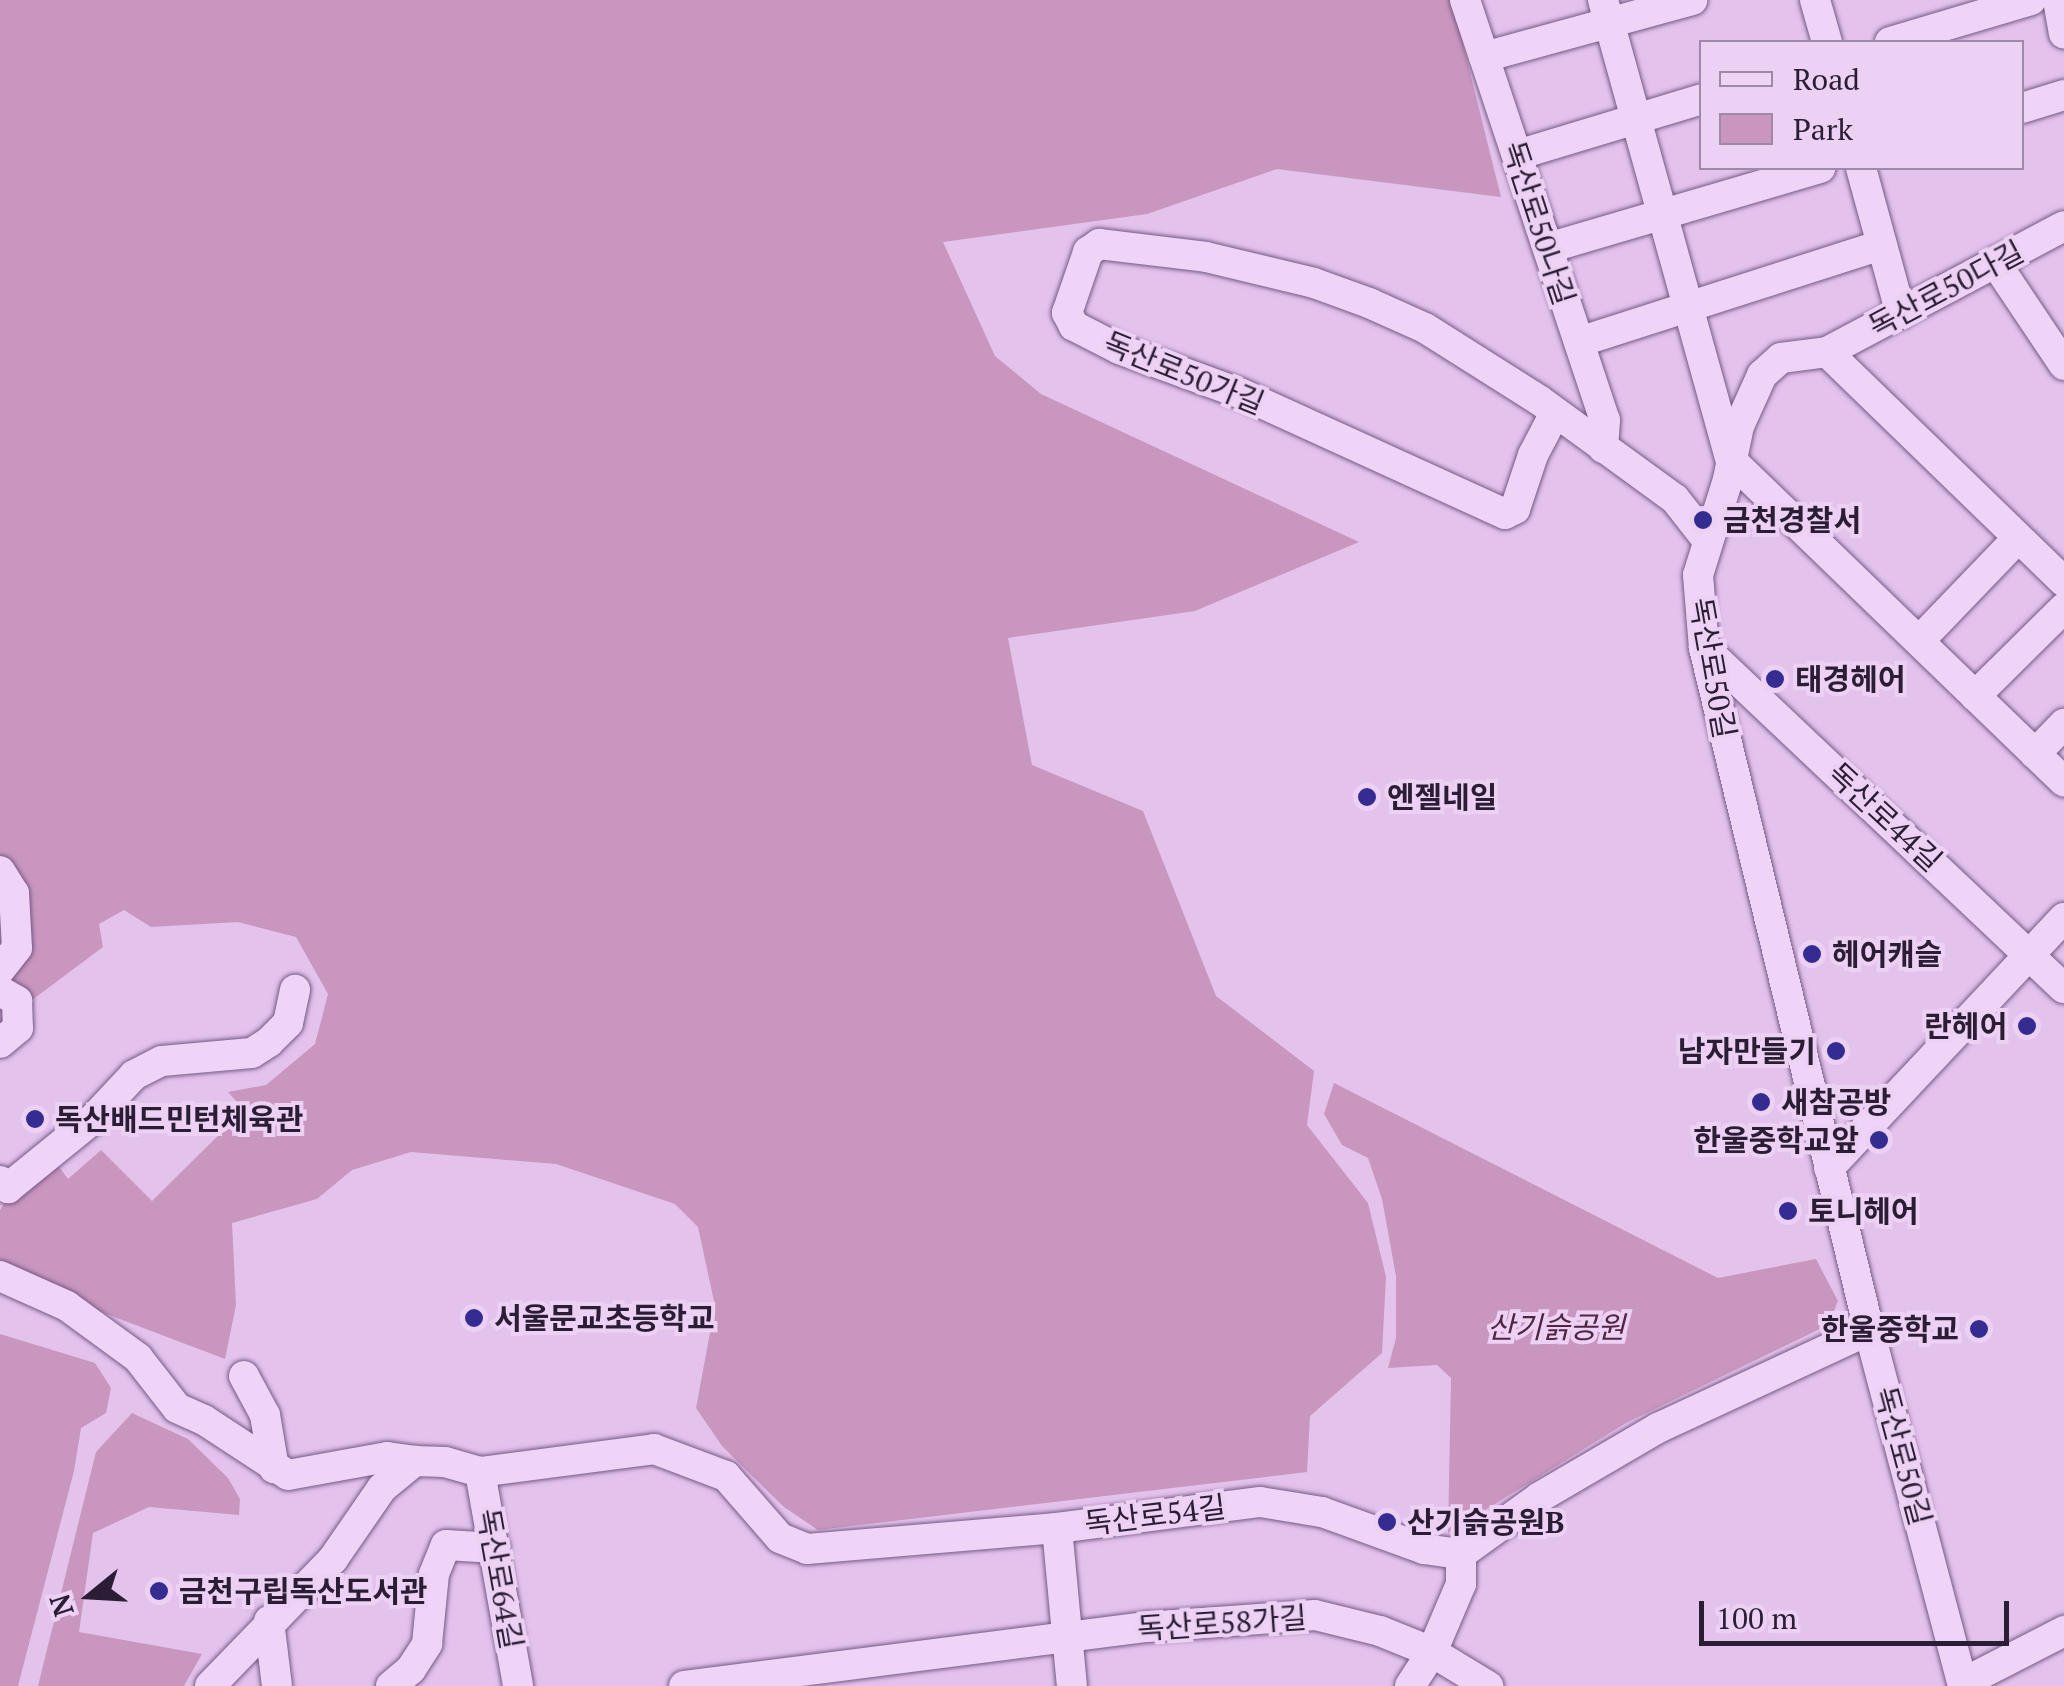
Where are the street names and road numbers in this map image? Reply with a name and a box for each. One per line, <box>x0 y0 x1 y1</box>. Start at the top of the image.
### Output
street label: 독산로50나길 <box>1496 137 1582 309</box>
street label: 독산로50다길 <box>1863 233 2029 345</box>
street label: 독산로50가길 <box>1098 324 1270 422</box>
street label: 독산로50길 <box>1683 595 1743 741</box>
street label: 독산로44길 <box>1821 755 1949 879</box>
street label: 독산로50길 <box>1867 1383 1939 1529</box>
street label: 독산로54길 <box>1082 1488 1228 1542</box>
street label: 독산로64길 <box>470 1506 530 1652</box>
street label: 독산로58가길 <box>1136 1599 1308 1647</box>

